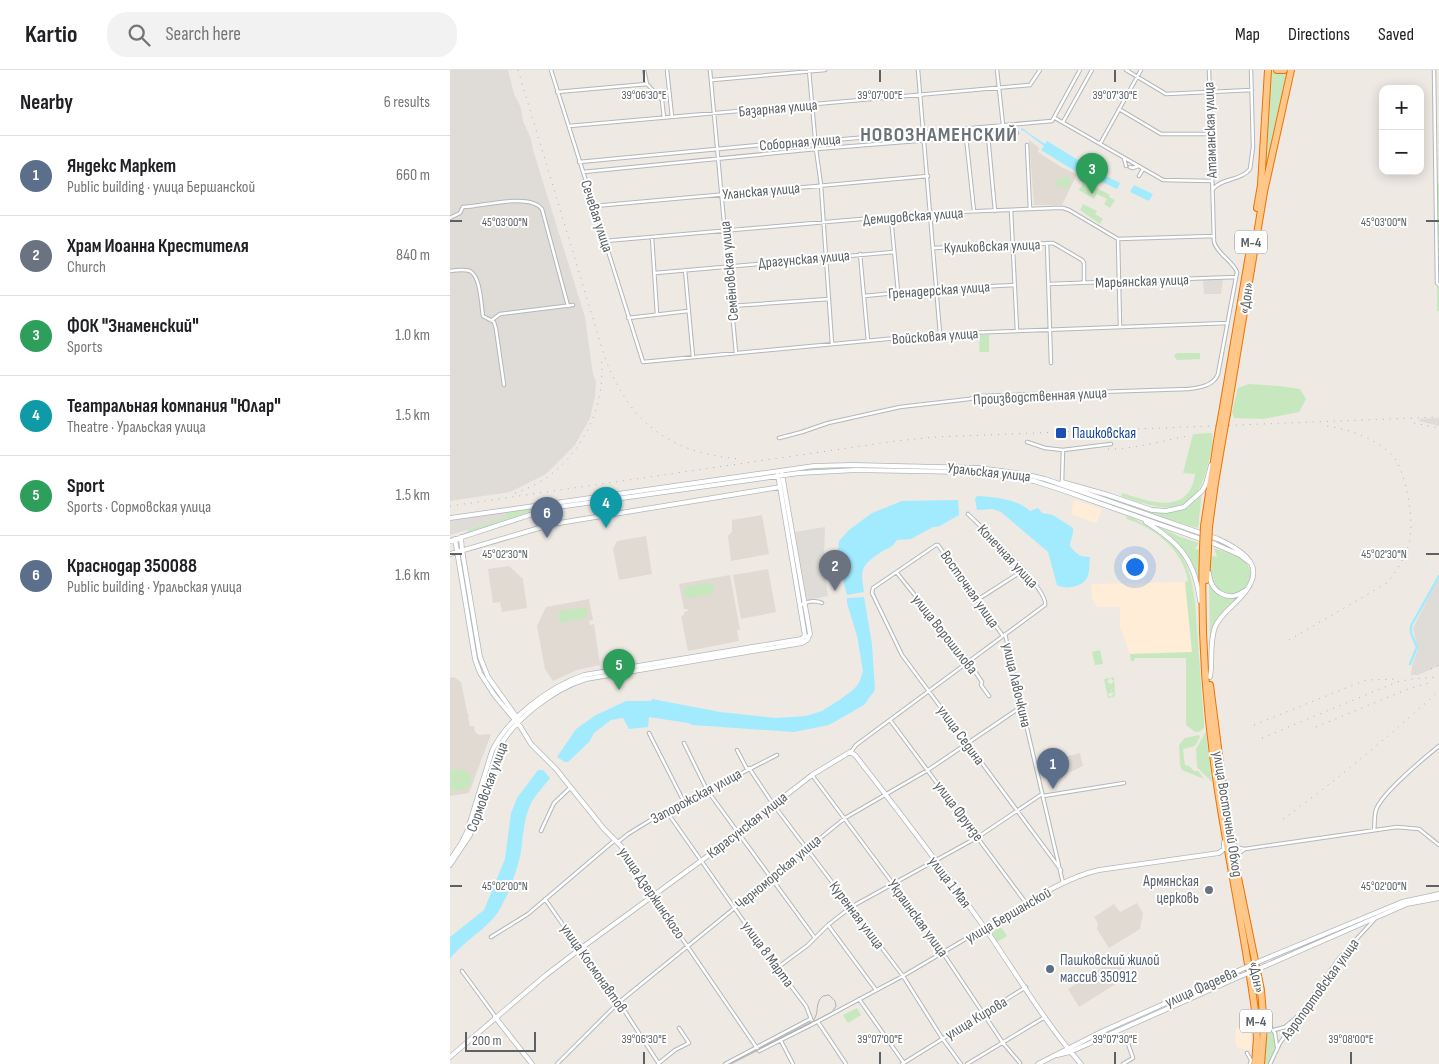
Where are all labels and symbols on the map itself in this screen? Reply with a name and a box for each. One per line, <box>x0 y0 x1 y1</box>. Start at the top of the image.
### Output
street label: Атаманская улица <box>1199 81 1222 179</box>
text: 39°06'30"E <box>621 88 667 103</box>
text: 39°07'00"E <box>857 88 903 103</box>
text: 39°07'30"E <box>1092 88 1138 103</box>
street label: Базарная улица <box>738 96 819 121</box>
district label: НОВОЗНАМЕНСКИЙ <box>860 123 1018 147</box>
street label: Соборная улица <box>759 129 842 156</box>
pin: 3 <box>1076 153 1108 194</box>
street label: Сечевая улица <box>576 178 617 255</box>
street label: Уланская улица <box>721 179 801 204</box>
street label: Демидовская улица <box>862 204 964 229</box>
text: 45°03'00"N <box>482 215 528 230</box>
text: 45°03'00"N <box>1361 215 1407 230</box>
street label: Семёновская улица <box>716 220 743 322</box>
road number: М-4 <box>1235 230 1267 253</box>
street label: Куликовская улица <box>943 235 1041 258</box>
street label: Драгунская улица <box>758 246 851 273</box>
street label: Марьянская улица <box>1095 270 1189 293</box>
street label: Гренадерская улица <box>888 277 991 304</box>
street label: «Дон» <box>1235 281 1258 315</box>
street label: Войсковая улица <box>891 324 979 349</box>
street label: Производственная улица <box>973 383 1108 409</box>
place label: Пашковская <box>1072 424 1136 443</box>
marker: Пашковская <box>1054 426 1068 440</box>
street label: Уральская улица <box>946 459 1032 486</box>
pin: 4 <box>590 487 622 528</box>
pin: 6 <box>531 497 563 538</box>
street label: Конечная улица <box>973 520 1042 593</box>
text: 45°02'30"N <box>482 547 528 562</box>
street label: Восточная улица <box>936 547 1003 632</box>
text: 45°02'30"N <box>1361 547 1407 562</box>
pin: 2 <box>819 550 851 591</box>
your location <box>1122 554 1148 580</box>
street label: улица Ворошилова <box>907 591 982 678</box>
street label: улица Лавочкина <box>998 641 1036 730</box>
pin: 5 <box>603 649 635 690</box>
street label: улица Седина <box>933 702 989 769</box>
street label: Сормовская улица <box>462 739 513 835</box>
pin: 1 <box>1037 748 1069 789</box>
street label: улица Восточный Обход <box>1208 750 1247 878</box>
street label: Запорожская улица <box>647 764 745 828</box>
street label: улица Фрунзе <box>930 777 987 845</box>
street label: Карасунская улица <box>703 788 792 863</box>
street label: Черноморская улица <box>731 831 825 914</box>
street label: улица Дзержинского <box>614 844 689 943</box>
street label: улица 1 Мая <box>924 853 975 912</box>
place label: Армянская церковь <box>1142 872 1199 908</box>
street label: Украинская улица <box>883 876 952 961</box>
street label: Куренная улица <box>825 877 889 953</box>
text: 45°02'00"N <box>482 879 528 894</box>
text: 45°02'00"N <box>1361 879 1407 894</box>
street label: улица Бершанской <box>962 883 1055 948</box>
marker: Армянская церковь <box>1203 884 1215 896</box>
street label: улица 8 Марта <box>737 918 798 991</box>
street label: улица Космонавтов <box>556 920 631 1017</box>
street label: Аэропортовская улица <box>1277 935 1364 1044</box>
place label: Пашковский жилой массив 350912 <box>1060 951 1160 987</box>
street label: «Дон» <box>1244 960 1269 994</box>
marker: Пашковский жилой массив 350912 <box>1044 963 1056 975</box>
street label: улица Фадеева <box>1162 963 1240 1012</box>
street label: улица Кирова <box>942 992 1011 1044</box>
road number: М-4 <box>1240 1009 1272 1032</box>
scale bar <box>465 1029 536 1052</box>
text: 39°06'30"E <box>621 1032 667 1047</box>
text: 39°07'00"E <box>857 1032 903 1047</box>
text: 39°07'30"E <box>1092 1032 1138 1047</box>
text: 39°08'00"E <box>1328 1032 1374 1047</box>

